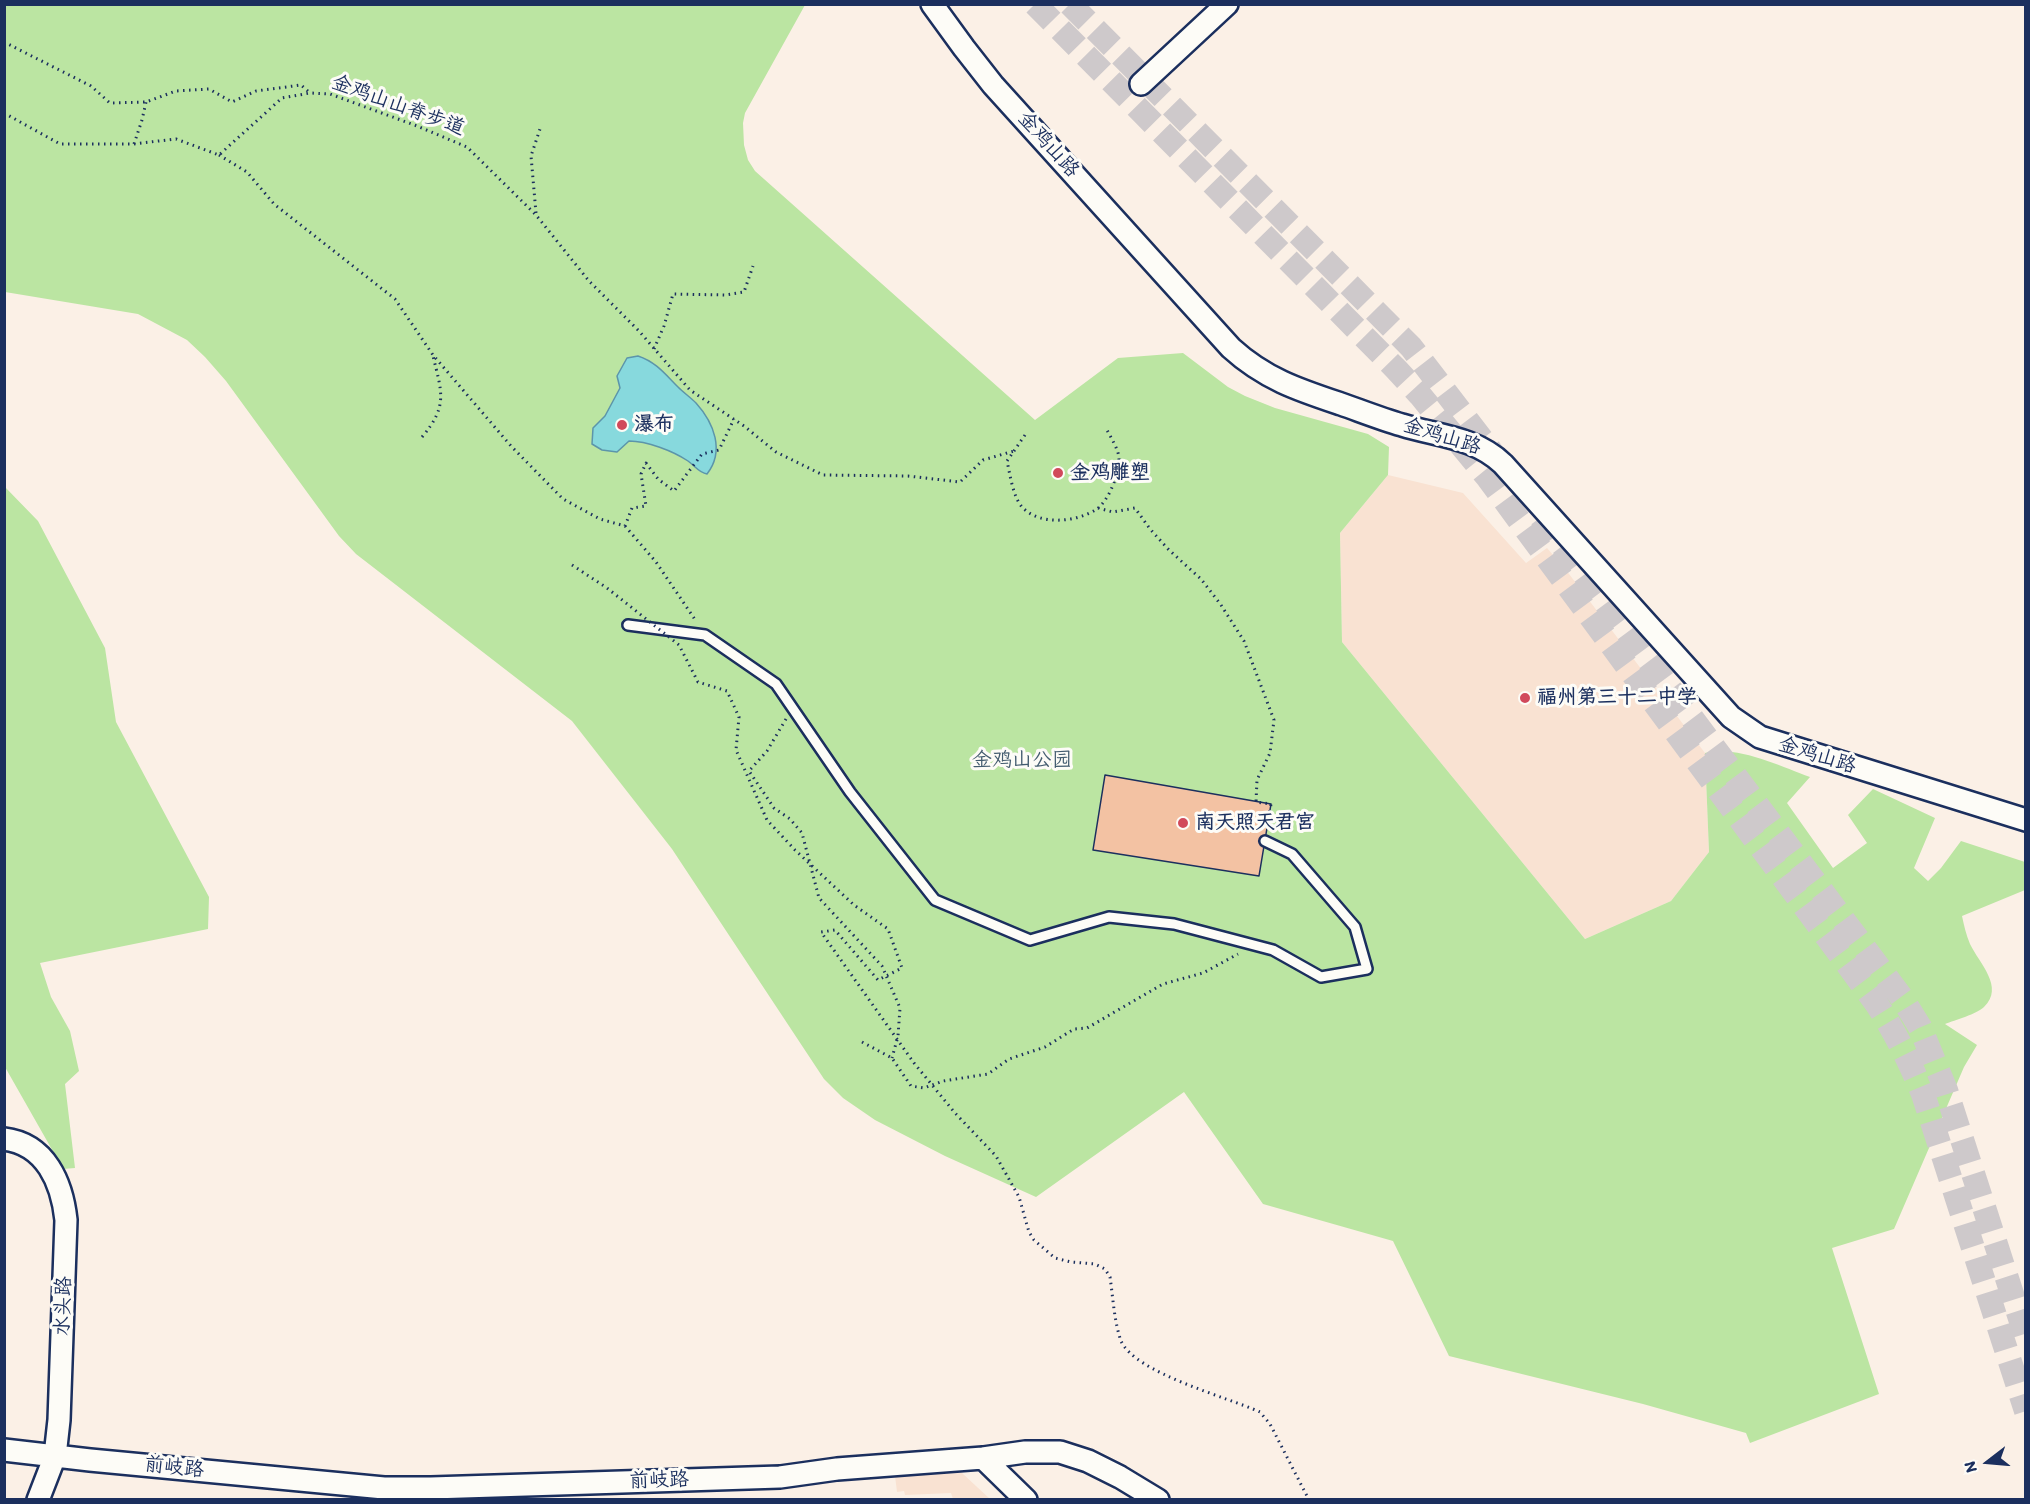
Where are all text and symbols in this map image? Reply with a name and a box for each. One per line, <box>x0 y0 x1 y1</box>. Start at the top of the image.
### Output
street label: 金鸡山山脊步道 <box>328 71 468 141</box>
street label: 金鸡山路 <box>1012 107 1084 183</box>
place label: 瀑布 <box>634 413 674 437</box>
street label: 金鸡山路 <box>1400 414 1484 460</box>
marker: 瀑布 <box>615 418 629 432</box>
place label: 金鸡雕塑 <box>1070 461 1150 485</box>
marker: 金鸡雕塑 <box>1051 466 1065 480</box>
place label: 福州第三十二中学 <box>1537 686 1697 710</box>
marker: 福州第三十二中学 <box>1518 691 1532 705</box>
street label: 金鸡山路 <box>1775 733 1859 779</box>
park label: 金鸡山公园 <box>972 749 1072 773</box>
place label: 南天照天君宫 <box>1195 811 1315 835</box>
marker: 南天照天君宫 <box>1176 816 1190 830</box>
street label: 水头路 <box>51 1276 77 1336</box>
north arrow <box>1958 1432 2018 1492</box>
street label: 前岐路 <box>143 1453 205 1483</box>
text: N <box>1960 1459 1981 1475</box>
street label: 前岐路 <box>629 1468 689 1494</box>

